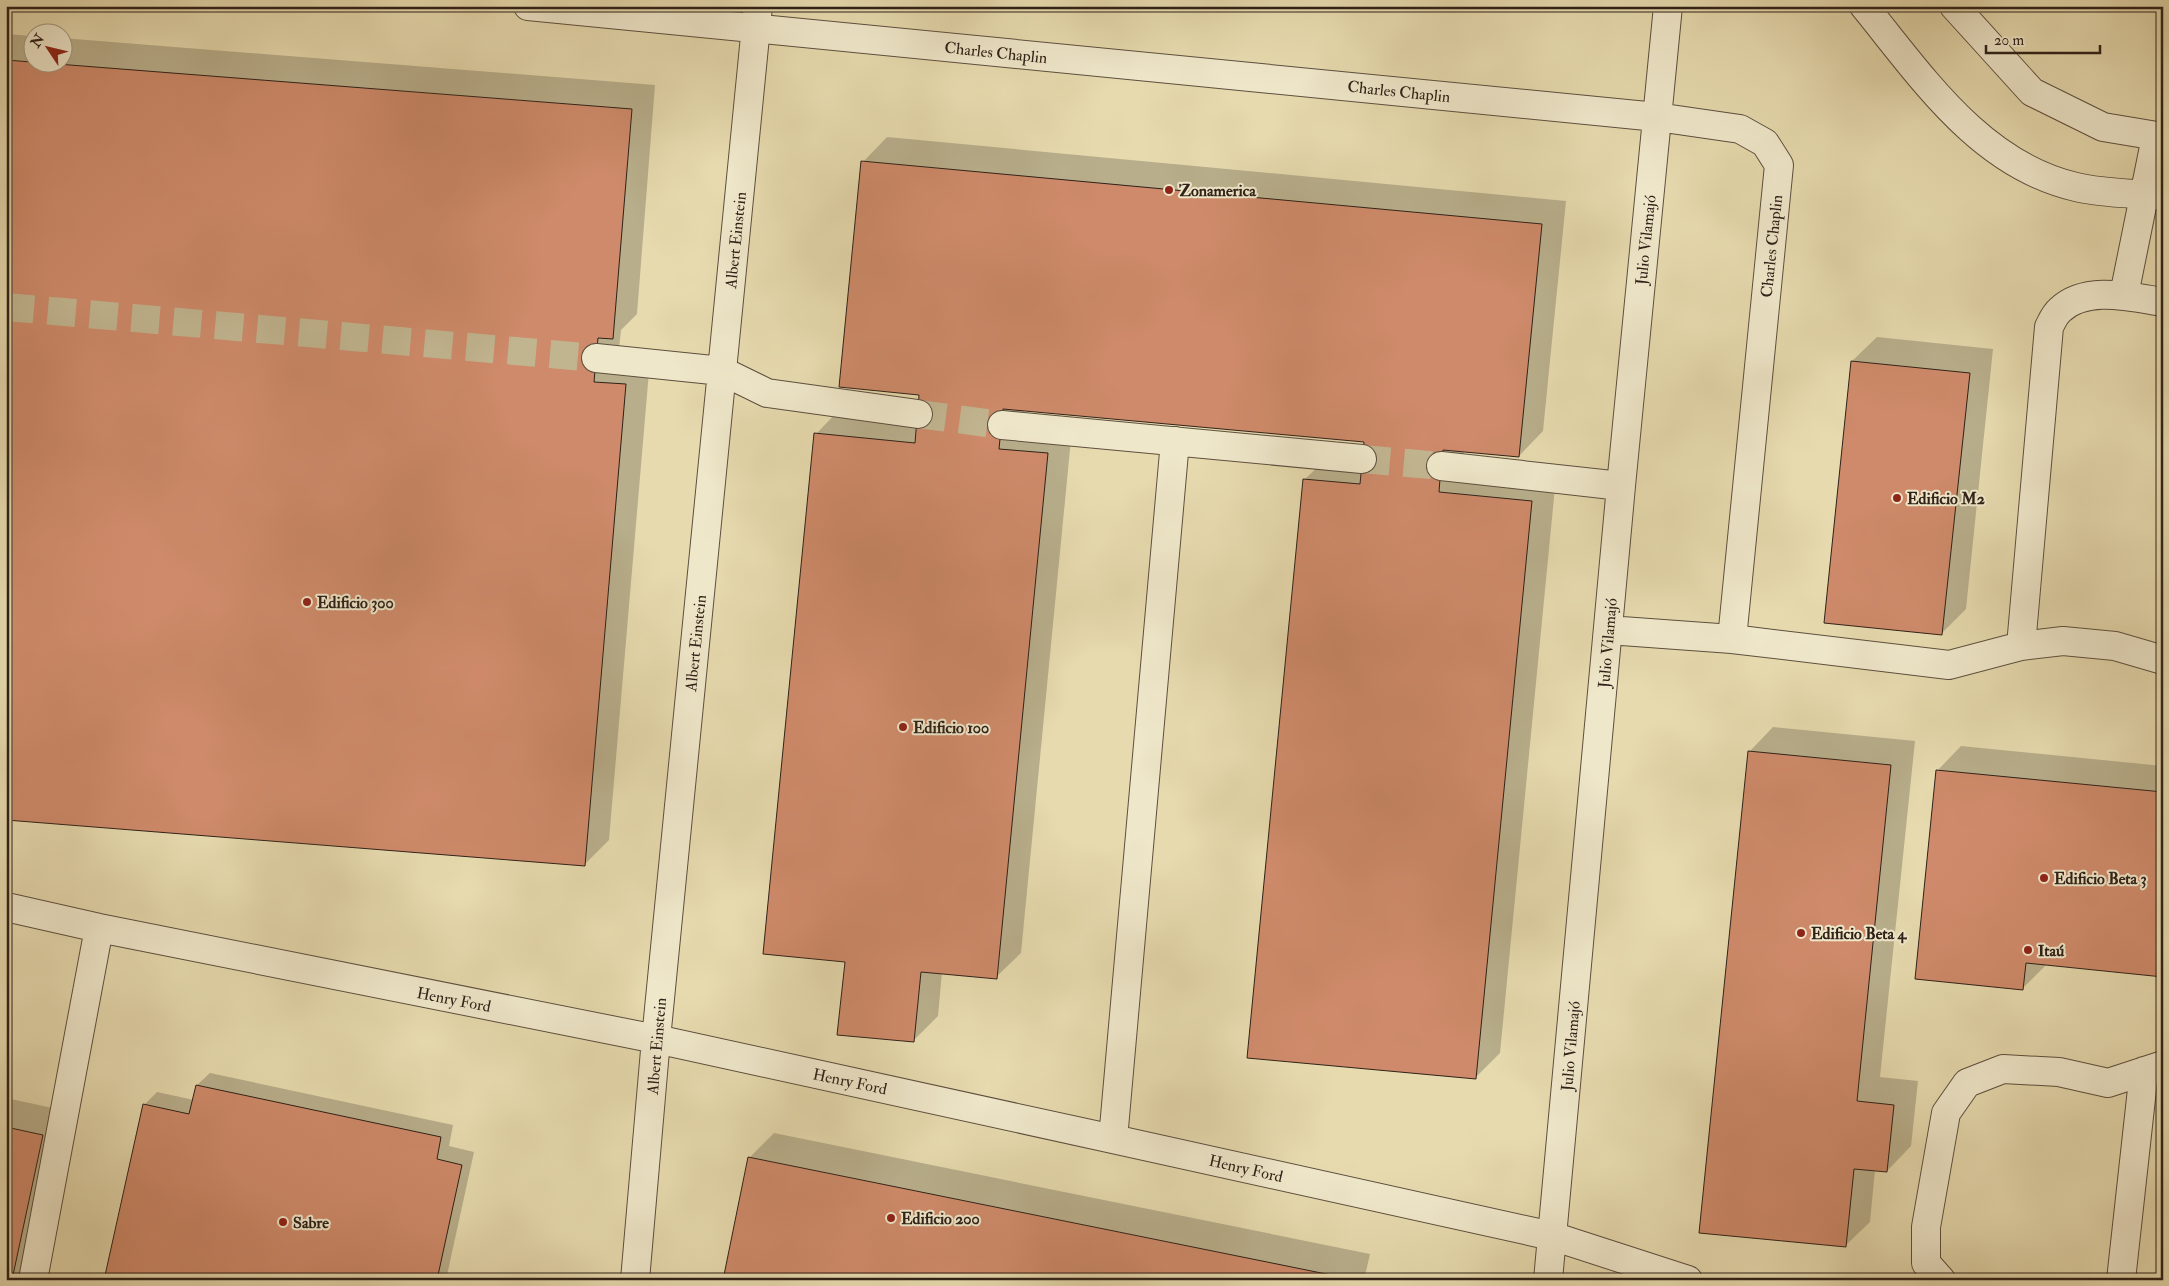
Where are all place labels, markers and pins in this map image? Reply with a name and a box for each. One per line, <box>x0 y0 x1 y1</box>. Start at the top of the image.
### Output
place label: Zonamerica <box>1179 181 1256 201</box>
marker: Zonamerica <box>1163 184 1175 196</box>
place label: Edificio M2 <box>1907 489 1985 509</box>
marker: Edificio M2 <box>1891 492 1903 504</box>
place label: Edificio 300 <box>317 593 394 613</box>
marker: Edificio 300 <box>301 596 313 608</box>
place label: Edificio 100 <box>913 718 989 738</box>
marker: Edificio 100 <box>897 721 909 733</box>
place label: Edificio Beta 3 <box>2054 869 2147 889</box>
marker: Edificio Beta 3 <box>2038 872 2050 884</box>
place label: Edificio Beta 4 <box>1811 924 1907 944</box>
marker: Edificio Beta 4 <box>1795 927 1807 939</box>
place label: Itaú <box>2038 941 2065 961</box>
marker: Itaú <box>2022 944 2034 956</box>
place label: Edificio 200 <box>901 1209 980 1229</box>
marker: Edificio 200 <box>885 1212 897 1224</box>
place label: Sabre <box>293 1213 329 1233</box>
marker: Sabre <box>277 1216 289 1228</box>

